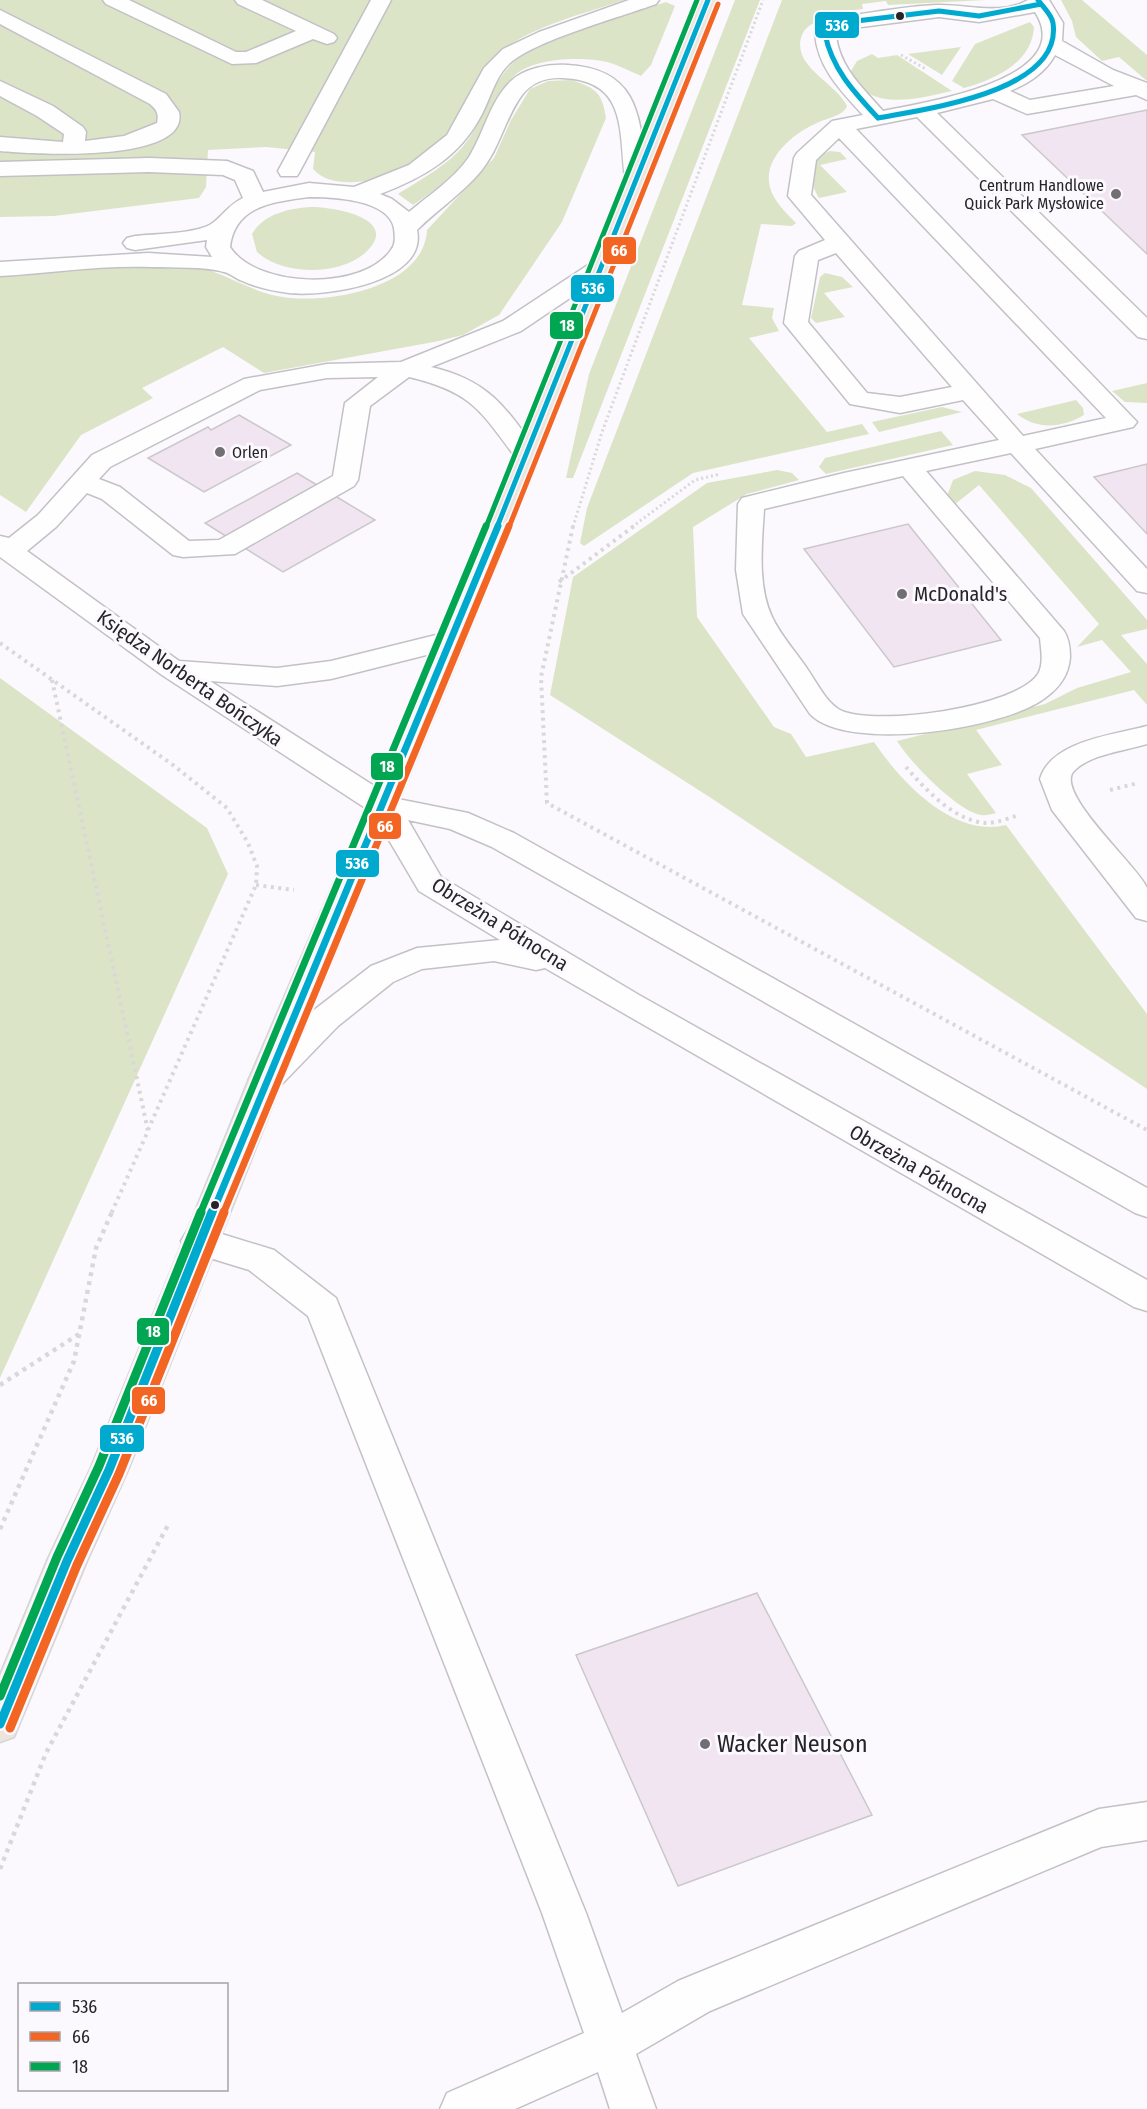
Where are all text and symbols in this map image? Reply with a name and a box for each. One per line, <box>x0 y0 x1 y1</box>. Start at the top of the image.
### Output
unlabelled marker <box>894 10 906 22</box>
line badge: 536 <box>814 11 860 39</box>
text: 536 <box>825 16 849 35</box>
place label: Centrum Handlowe Quick Park Mysłowice <box>964 176 1104 213</box>
marker: Centrum Handlowe Quick Park Mysłowice <box>1109 187 1123 201</box>
line badge: 66 <box>602 236 637 265</box>
text: 66 <box>611 241 627 260</box>
line badge: 536 <box>570 274 615 303</box>
text: 536 <box>581 279 605 298</box>
line badge: 18 <box>549 311 584 340</box>
text: 18 <box>559 316 575 335</box>
place label: Orlen <box>232 443 268 462</box>
marker: Orlen <box>213 445 227 459</box>
place label: McDonald's <box>914 582 1007 606</box>
marker: McDonald's <box>895 587 909 601</box>
street label: Księdza Norberta Bończyka <box>93 605 287 751</box>
line badge: 18 <box>370 752 404 781</box>
text: 18 <box>379 757 395 776</box>
line badge: 66 <box>368 812 402 840</box>
text: 66 <box>377 817 393 836</box>
line badge: 536 <box>335 849 380 878</box>
text: 536 <box>345 854 369 873</box>
street label: Obrzeżna Północna <box>427 872 573 976</box>
street label: Obrzeżna Północna <box>845 1119 993 1219</box>
unlabelled marker <box>209 1199 221 1211</box>
line badge: 18 <box>136 1317 170 1346</box>
text: 18 <box>145 1322 161 1341</box>
line badge: 66 <box>131 1386 166 1415</box>
text: 66 <box>141 1391 157 1410</box>
line badge: 536 <box>99 1424 145 1453</box>
text: 536 <box>110 1429 134 1448</box>
place label: Wacker Neuson <box>717 1730 868 1758</box>
marker: Wacker Neuson <box>698 1737 712 1751</box>
legend <box>18 1983 228 2091</box>
text: 536 <box>72 1996 97 2018</box>
text: 66 <box>72 2026 90 2048</box>
text: 18 <box>72 2056 88 2078</box>

